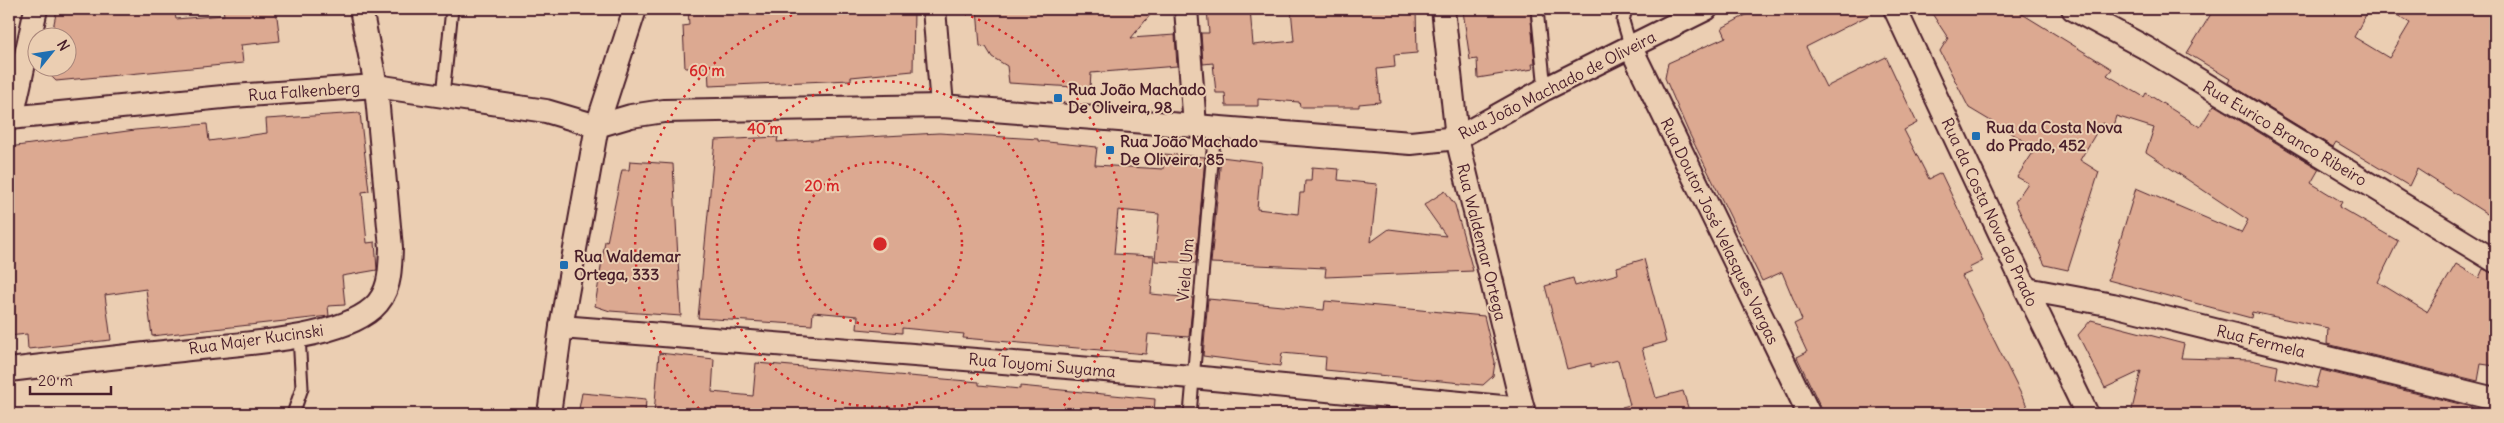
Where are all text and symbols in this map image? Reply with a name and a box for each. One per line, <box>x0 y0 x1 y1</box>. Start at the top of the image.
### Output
street label: Rua João Machado de Oliveira <box>1455 26 1659 144</box>
north arrow <box>28 28 78 78</box>
text: N <box>53 37 73 54</box>
text: 60 m <box>689 61 725 80</box>
street label: Rua Eurico Branco Ribeiro <box>2199 76 2371 190</box>
street label: Rua Falkenberg <box>247 77 361 105</box>
place label: Rua João Machado De Oliveira, 98 <box>1068 79 1206 117</box>
marker: Rua João Machado De Oliveira, 98 <box>1052 92 1064 104</box>
street label: Rua Doutor José Velasques Vargas <box>1656 114 1784 348</box>
street label: Rua da Costa Nova do Prado <box>1937 115 2043 309</box>
place label: Rua da Costa Nova do Prado, 452 <box>1986 117 2122 155</box>
text: 40 m <box>747 119 783 138</box>
marker: Rua da Costa Nova do Prado, 452 <box>1970 130 1982 142</box>
place label: Rua João Machado De Oliveira, 85 <box>1120 131 1258 169</box>
marker: Rua João Machado De Oliveira, 85 <box>1104 144 1116 156</box>
street label: Rua Waldemar Ortega <box>1453 161 1511 323</box>
text: 20 m <box>805 176 839 195</box>
centre of rings <box>871 235 889 253</box>
street label: Viela Um <box>1172 237 1198 303</box>
place label: Rua Waldemar Ortega, 333 <box>574 246 681 285</box>
marker: Rua Waldemar Ortega, 333 <box>558 259 570 271</box>
street label: Rua Majer Kucinski <box>187 320 325 358</box>
street label: Rua Fermela <box>2214 320 2308 362</box>
street label: Rua Toyomi Suyama <box>968 349 1116 381</box>
scale bar <box>30 363 111 395</box>
text: 20 m <box>38 371 73 390</box>

